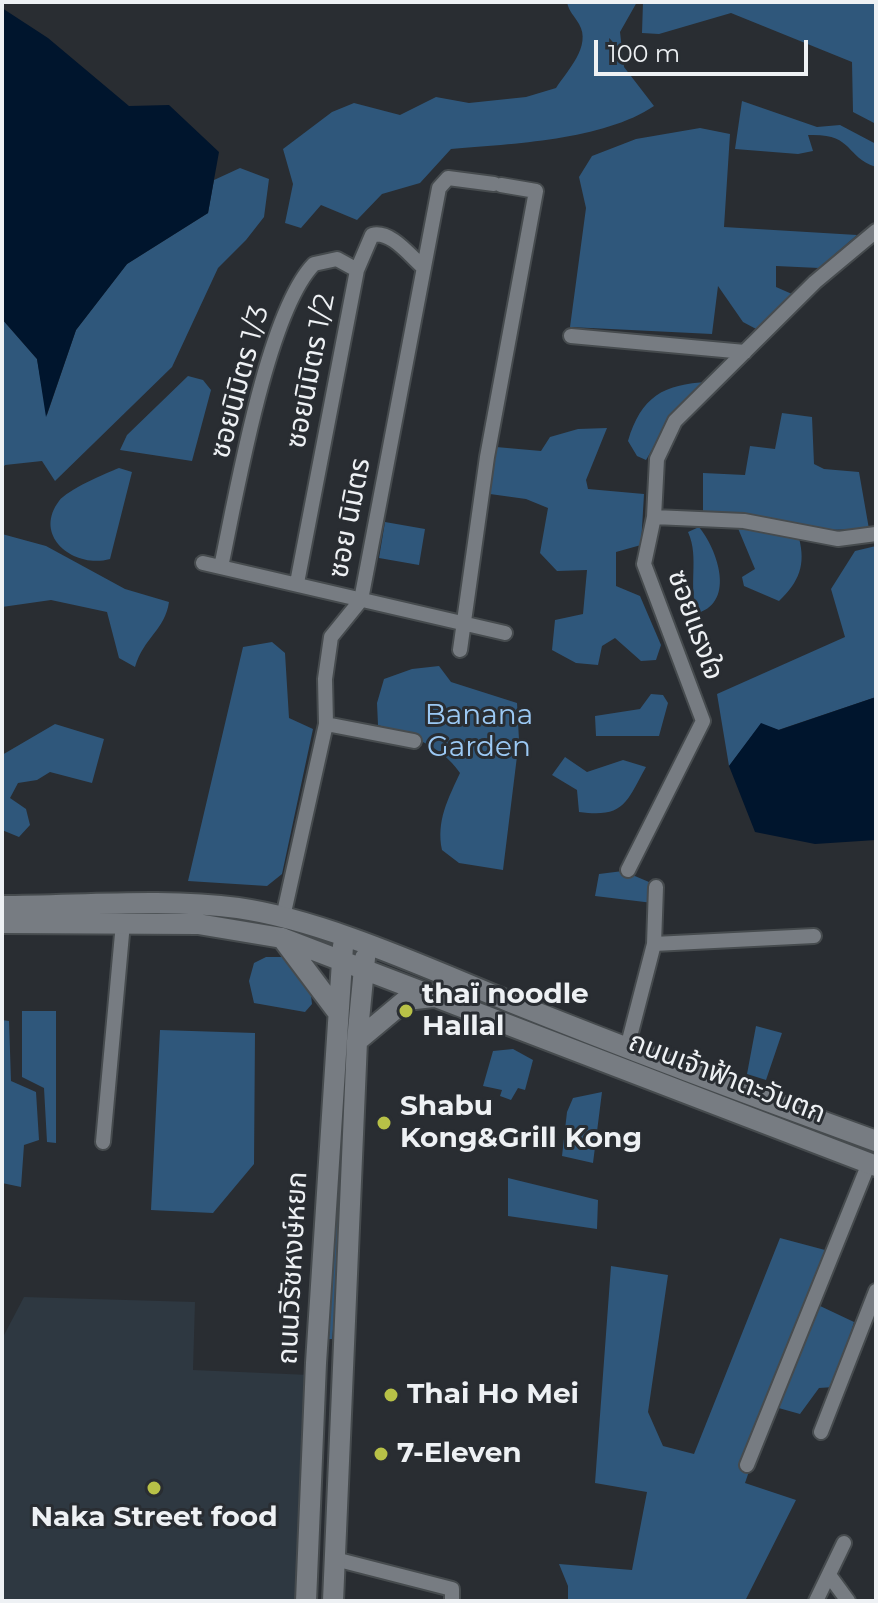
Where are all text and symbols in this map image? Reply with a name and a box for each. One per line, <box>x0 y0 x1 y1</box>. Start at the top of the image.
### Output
scale bar <box>598 24 812 74</box>
text: 100 m <box>608 39 680 68</box>
street label: ซอยนิมิตร 1/2 <box>280 291 342 451</box>
street label: ซอยนิมิตร 1/3 <box>203 302 277 462</box>
street label: ซอย นิมิตร <box>322 455 378 581</box>
street label: ซอยแรงใจ <box>660 565 730 685</box>
park label: Banana Garden <box>425 699 533 765</box>
place label: thaï noodle Hallal <box>422 978 589 1044</box>
marker: thaï noodle Hallal <box>397 1002 415 1020</box>
street label: ถนนเจ้าฟ้าตะวันตก <box>624 1025 830 1131</box>
place label: Shabu Kong&Grill Kong <box>400 1090 642 1156</box>
marker: Shabu Kong&Grill Kong <box>375 1114 393 1132</box>
street label: ถนนวิรัชหงษ์หยก <box>271 1171 315 1365</box>
place label: Thai Ho Mei <box>407 1378 579 1412</box>
marker: Thai Ho Mei <box>382 1386 400 1404</box>
place label: 7-Eleven <box>397 1437 522 1471</box>
marker: 7-Eleven <box>372 1445 390 1463</box>
marker: Naka Street food <box>145 1479 163 1497</box>
place label: Naka Street food <box>30 1501 278 1535</box>

